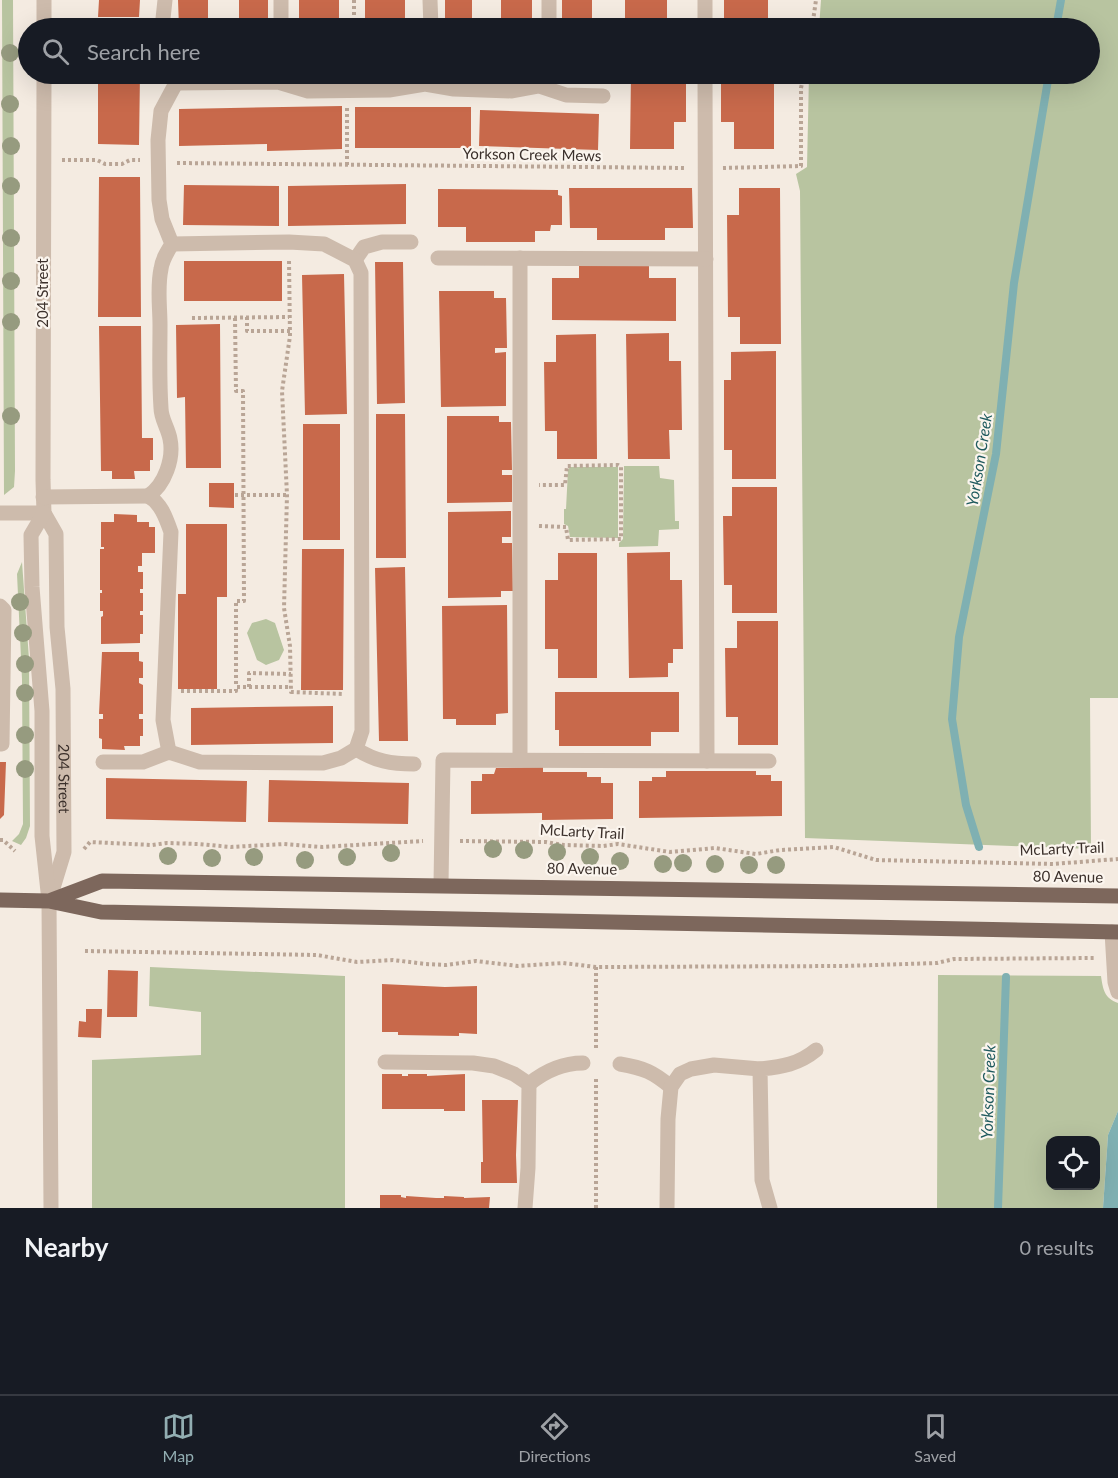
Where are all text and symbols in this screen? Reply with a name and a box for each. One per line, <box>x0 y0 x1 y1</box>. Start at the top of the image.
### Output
search box <box>18 18 1100 84</box>
icon: search <box>39 35 72 68</box>
text: Search here <box>87 38 200 65</box>
street label: Yorkson Creek Mews <box>463 144 602 164</box>
street label: 204 Street <box>33 258 51 328</box>
water label: Yorkson Creek <box>962 412 995 508</box>
street label: 204 Street <box>55 744 74 814</box>
street label: McLarty Trail <box>539 820 625 842</box>
street label: McLarty Trail <box>1019 838 1105 858</box>
street label: 80 Avenue <box>547 858 617 878</box>
street label: 80 Avenue <box>1033 866 1103 886</box>
water label: Yorkson Creek <box>976 1044 999 1139</box>
map controls <box>1046 1136 1100 1190</box>
button: locate <box>1046 1136 1100 1190</box>
text: Nearby <box>24 1231 109 1263</box>
text: 0 results <box>1019 1235 1094 1259</box>
tab: Map <box>162 1410 195 1465</box>
tab: Directions <box>518 1410 591 1465</box>
tab: Saved <box>914 1410 956 1465</box>

